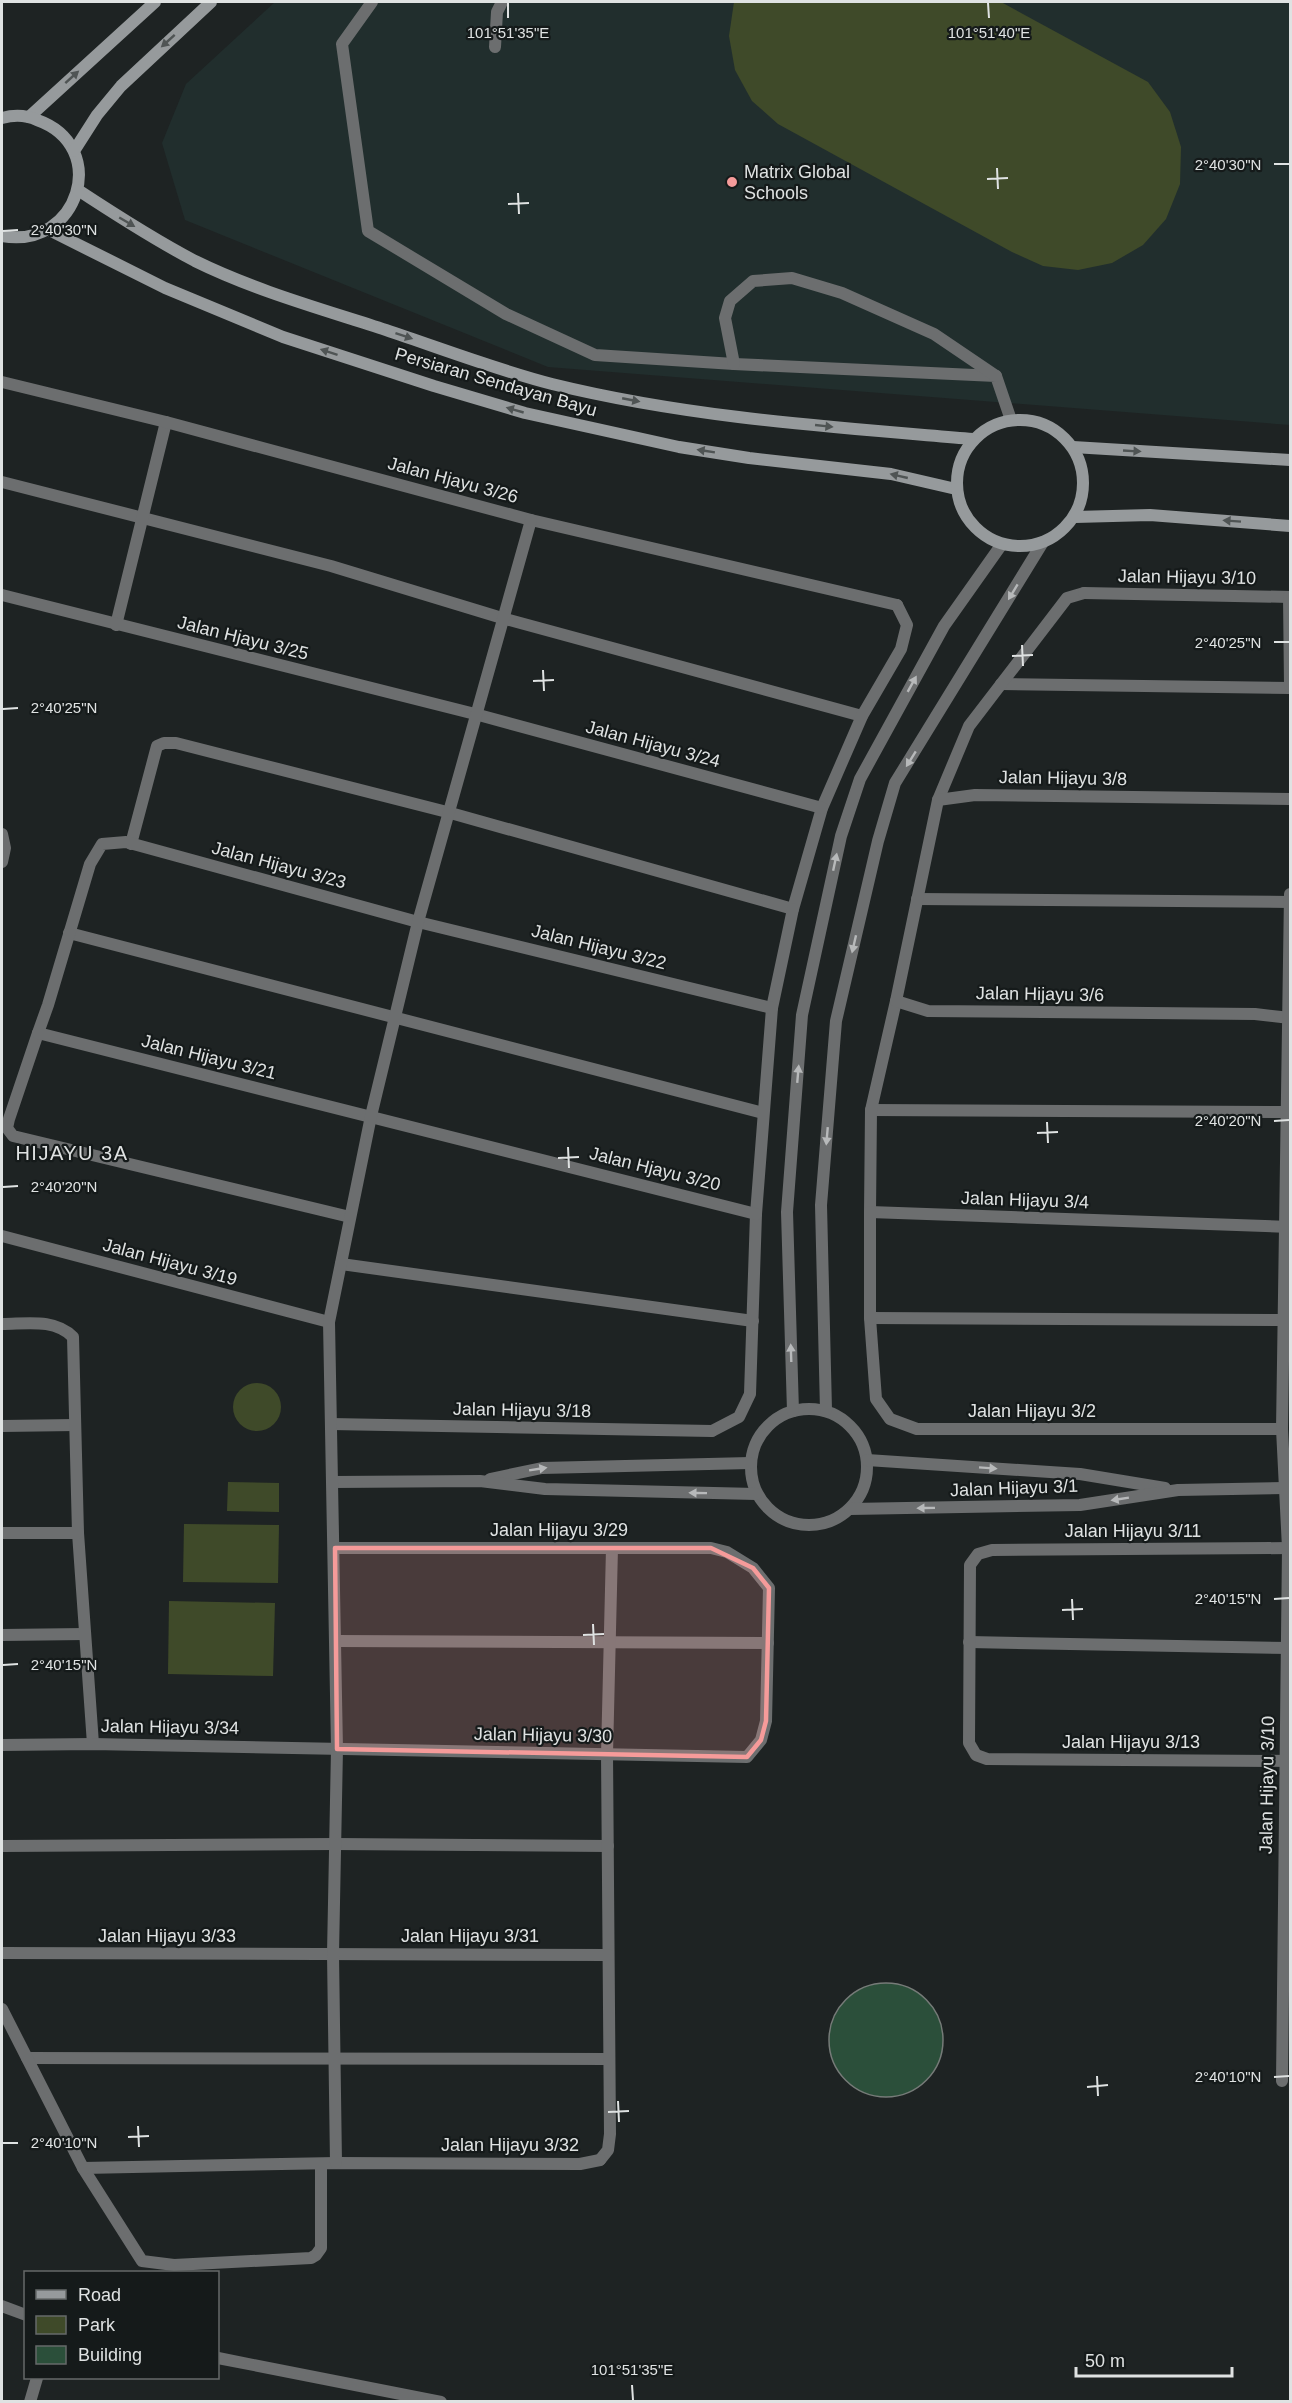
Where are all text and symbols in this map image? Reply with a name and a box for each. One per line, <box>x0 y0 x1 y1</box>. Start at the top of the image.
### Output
text: 101°51'35"E <box>467 24 549 41</box>
text: 101°51'40"E <box>948 24 1030 41</box>
one-way arrow <box>160 34 175 48</box>
one-way arrow <box>65 70 80 84</box>
text: 2°40'30"N <box>1195 156 1261 173</box>
place label: Matrix Global Schools <box>744 162 850 203</box>
marker: Matrix Global Schools <box>725 175 739 189</box>
one-way arrow <box>119 217 136 227</box>
text: 2°40'30"N <box>31 221 97 238</box>
one-way arrow <box>395 332 413 341</box>
street label: Persiaran Sendayan Bayu <box>393 344 599 420</box>
one-way arrow <box>320 347 338 356</box>
one-way arrow <box>622 396 641 405</box>
one-way arrow <box>506 405 524 414</box>
one-way arrow <box>815 421 834 431</box>
one-way arrow <box>696 446 715 455</box>
one-way arrow <box>1122 446 1141 455</box>
street label: Jalan Hjayu 3/26 <box>386 453 520 507</box>
one-way arrow <box>890 470 908 480</box>
one-way arrow <box>1223 516 1242 526</box>
street label: Jalan Hijayu 3/10 <box>1118 566 1256 588</box>
one-way arrow <box>1007 584 1018 600</box>
street label: Jalan Hjayu 3/25 <box>176 612 310 664</box>
text: 2°40'25"N <box>1195 634 1261 651</box>
one-way arrow <box>907 675 917 692</box>
text: 2°40'25"N <box>31 699 97 716</box>
street label: Jalan Hijayu 3/24 <box>584 716 722 772</box>
one-way arrow <box>905 750 916 767</box>
street label: Jalan Hijayu 3/8 <box>999 767 1127 789</box>
street label: Jalan Hijayu 3/23 <box>210 837 348 893</box>
one-way arrow <box>831 853 841 871</box>
street label: Jalan Hijayu 3/22 <box>530 921 668 973</box>
one-way arrow <box>849 935 859 953</box>
street label: Jalan Hijayu 3/6 <box>976 983 1104 1005</box>
street label: Jalan Hijayu 3/21 <box>140 1031 278 1083</box>
one-way arrow <box>793 1065 803 1084</box>
text: 2°40'20"N <box>1195 1112 1261 1129</box>
one-way arrow <box>822 1127 832 1146</box>
district label: HIJAYU 3A <box>15 1142 129 1164</box>
street label: Jalan Hjayu 3/20 <box>588 1143 722 1195</box>
text: 2°40'20"N <box>31 1178 97 1195</box>
street label: Jalan Hijayu 3/4 <box>961 1188 1089 1212</box>
street label: Jalan Hijayu 3/19 <box>101 1234 239 1290</box>
one-way arrow <box>786 1343 796 1362</box>
street label: Jalan Hijayu 3/18 <box>453 1399 591 1421</box>
street label: Jalan Hijayu 3/2 <box>968 1401 1096 1421</box>
one-way arrow <box>979 1463 998 1473</box>
one-way arrow <box>529 1465 548 1474</box>
street label: Jalan Hijayu 3/1 <box>950 1476 1078 1500</box>
one-way arrow <box>688 1488 707 1497</box>
one-way arrow <box>1111 1494 1130 1503</box>
one-way arrow <box>916 1503 935 1513</box>
street label: Jalan Hijayu 3/29 <box>490 1520 628 1540</box>
street label: Jalan Hijayu 3/11 <box>1065 1521 1201 1541</box>
text: 2°40'15"N <box>1195 1590 1261 1607</box>
text: 2°40'15"N <box>31 1656 97 1673</box>
street label: Jalan Hijayu 3/34 <box>101 1716 239 1738</box>
street label: Jalan Hijayu 3/10 <box>1256 1716 1278 1854</box>
street label: Jalan Hijayu 3/30 <box>474 1724 612 1746</box>
street label: Jalan Hijayu 3/13 <box>1062 1732 1200 1752</box>
street label: Jalan Hijayu 3/33 <box>98 1926 236 1946</box>
street label: Jalan Hijayu 3/31 <box>401 1926 539 1946</box>
text: 2°40'10"N <box>1195 2068 1261 2085</box>
text: 2°40'10"N <box>31 2134 97 2151</box>
street label: Jalan Hijayu 3/32 <box>441 2135 579 2155</box>
legend <box>24 2271 219 2379</box>
text: Road <box>78 2285 121 2305</box>
text: Park <box>78 2315 116 2335</box>
scale bar <box>1076 2340 1232 2378</box>
text: Building <box>78 2345 142 2365</box>
text: 50 m <box>1085 2351 1125 2371</box>
text: 101°51'35"E <box>591 2361 673 2378</box>

